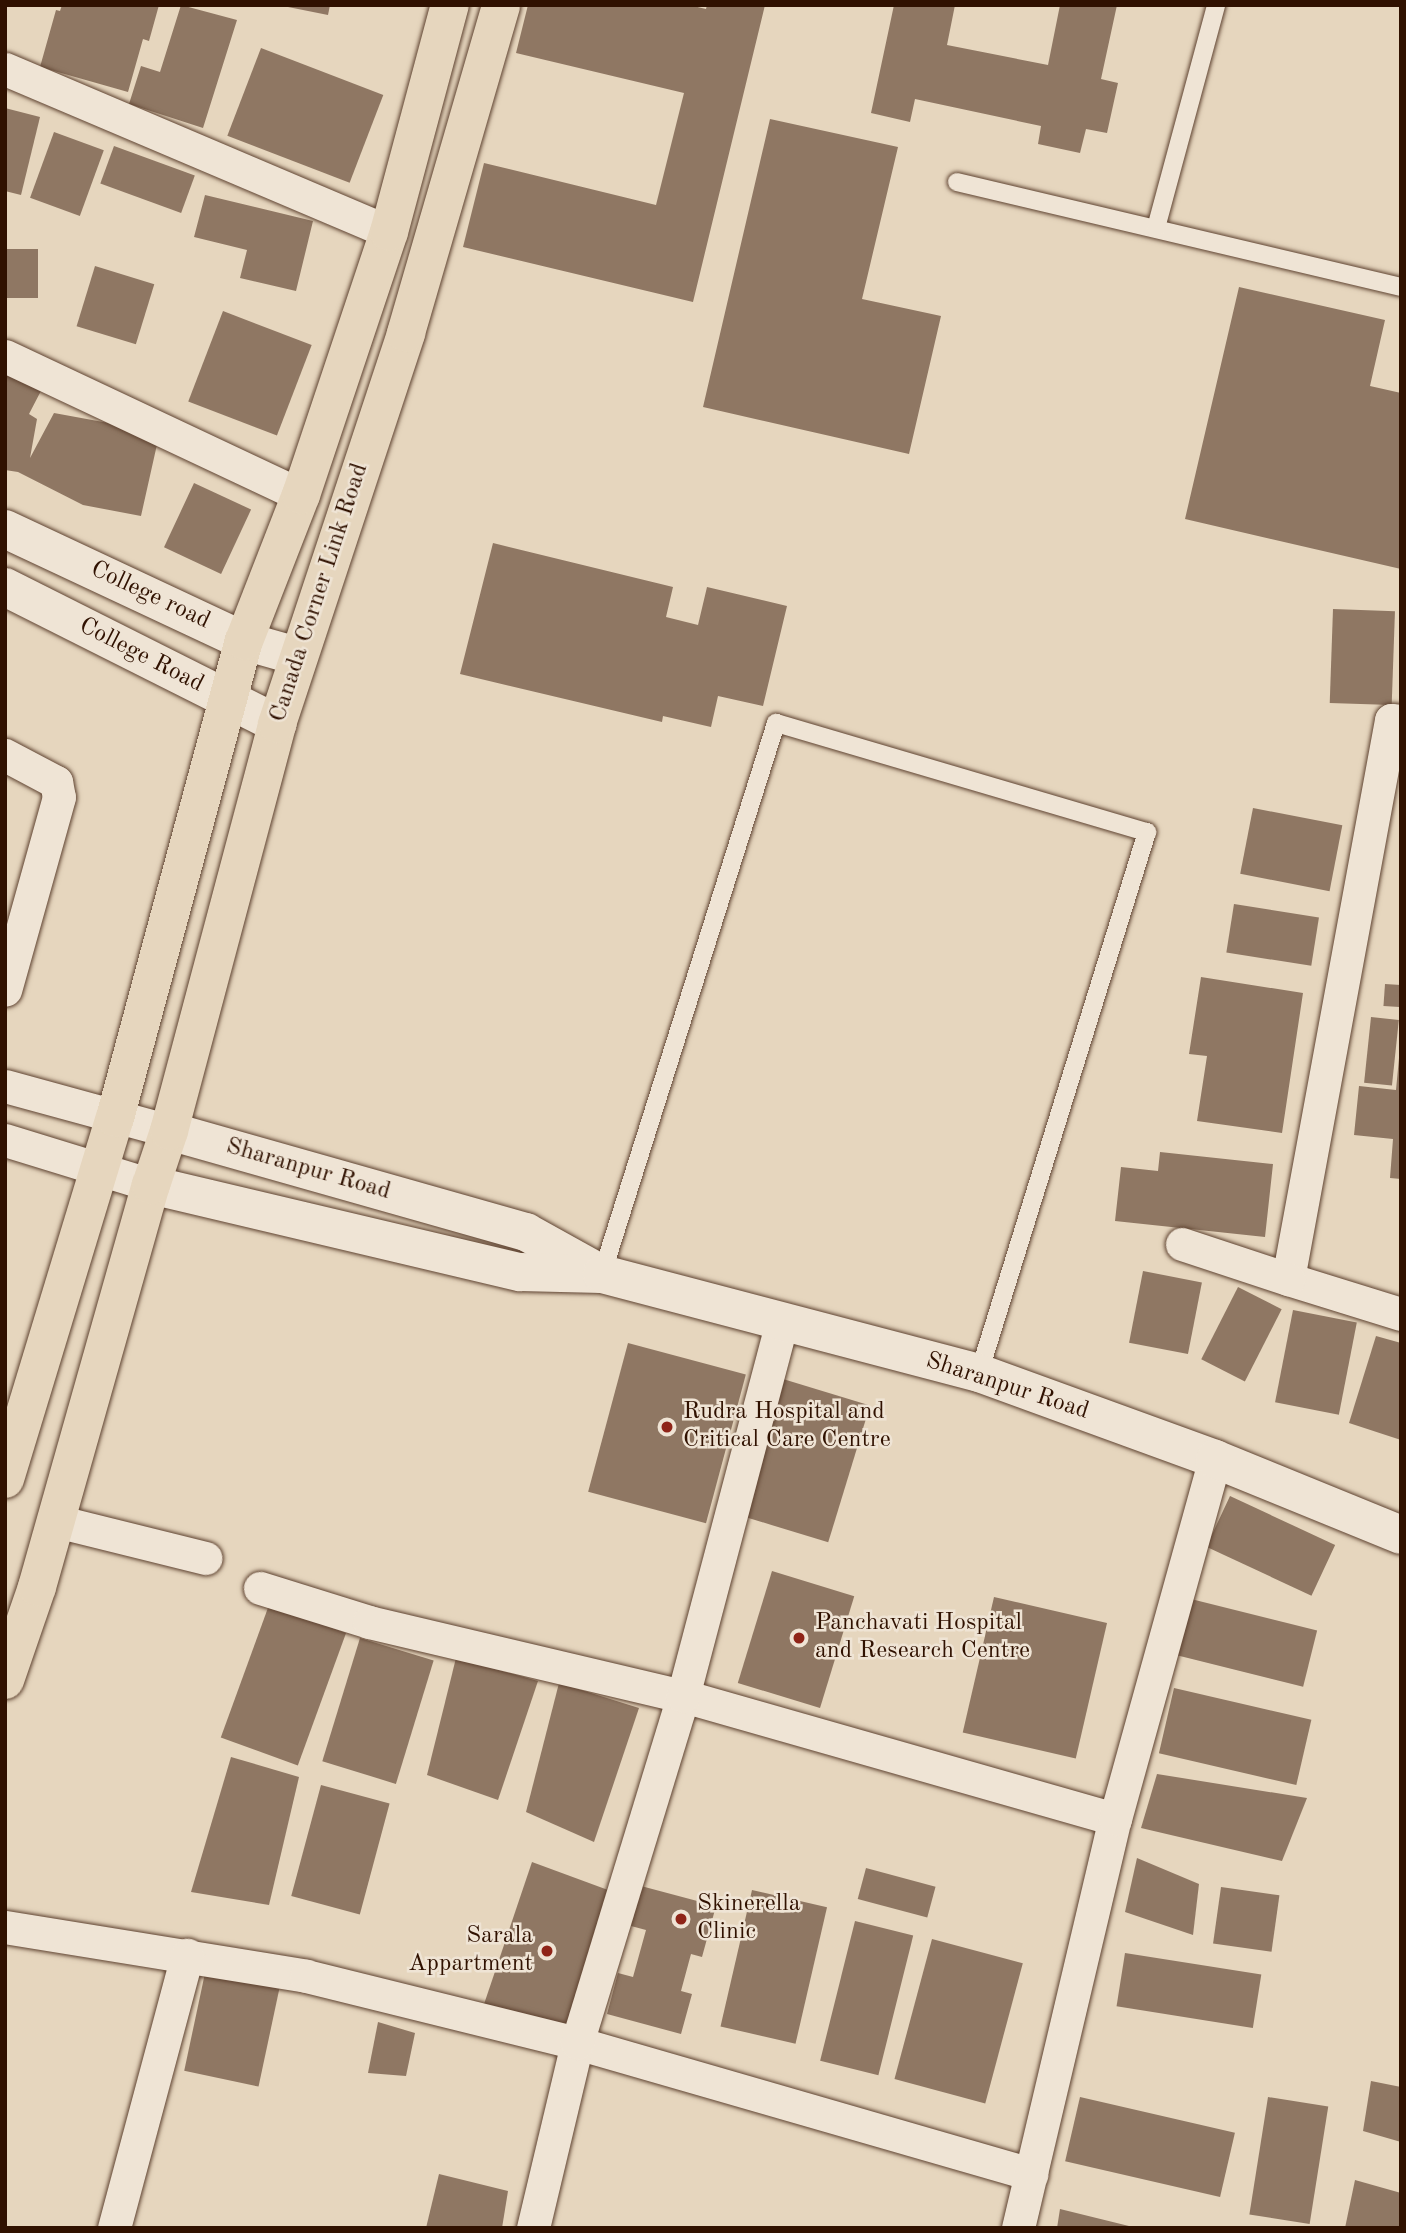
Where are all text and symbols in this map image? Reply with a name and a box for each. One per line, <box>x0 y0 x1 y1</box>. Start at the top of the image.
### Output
street label: Canada Corner Link Road <box>265 460 375 726</box>
street label: College road <box>86 556 214 636</box>
street label: College Road <box>74 612 208 700</box>
street label: Sharanpur Road <box>222 1133 394 1207</box>
street label: Sharanpur Road <box>922 1347 1092 1427</box>
place label: Rudra Hospital and Critical Care Centre <box>683 1399 891 1455</box>
marker: Rudra Hospital and Critical Care Centre <box>657 1417 677 1437</box>
place label: Panchavati Hospital and Research Centre <box>815 1610 1030 1666</box>
marker: Panchavati Hospital and Research Centre <box>789 1628 809 1648</box>
place label: Skinerella Clinic <box>697 1891 801 1947</box>
marker: Skinerella Clinic <box>671 1909 691 1929</box>
place label: Sarala Appartment <box>408 1923 533 1979</box>
marker: Sarala Appartment <box>539 1943 555 1959</box>

